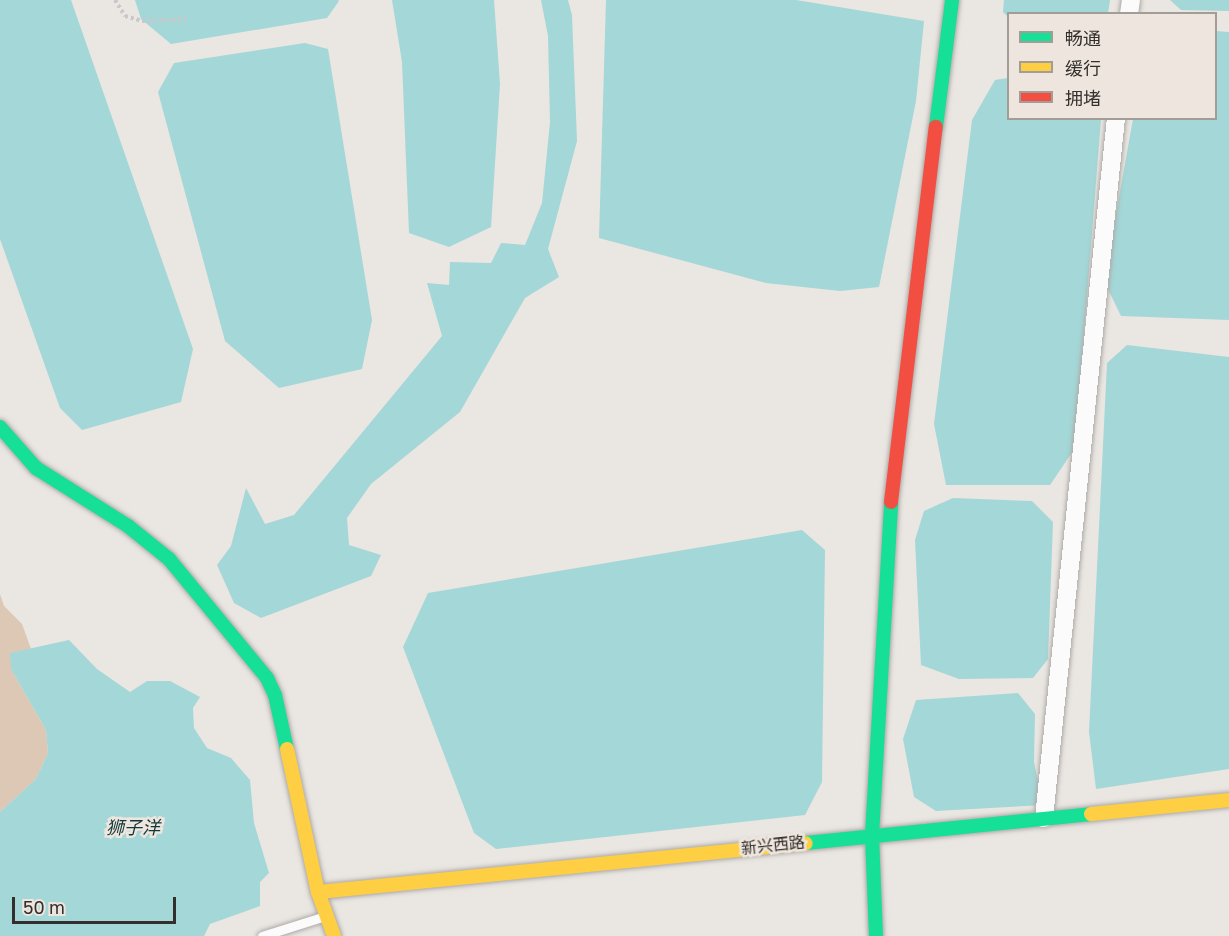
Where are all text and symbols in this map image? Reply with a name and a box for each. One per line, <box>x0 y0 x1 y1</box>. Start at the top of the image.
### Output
legend <box>1007 12 1217 120</box>
text: 畅通 <box>1065 27 1101 49</box>
text: 缓行 <box>1065 57 1101 79</box>
text: 拥堵 <box>1065 87 1101 109</box>
water label: 狮子洋 <box>106 816 160 838</box>
street label: 新兴西路 <box>740 832 806 858</box>
scale bar <box>15 885 178 923</box>
text: 50 m <box>23 896 65 918</box>

